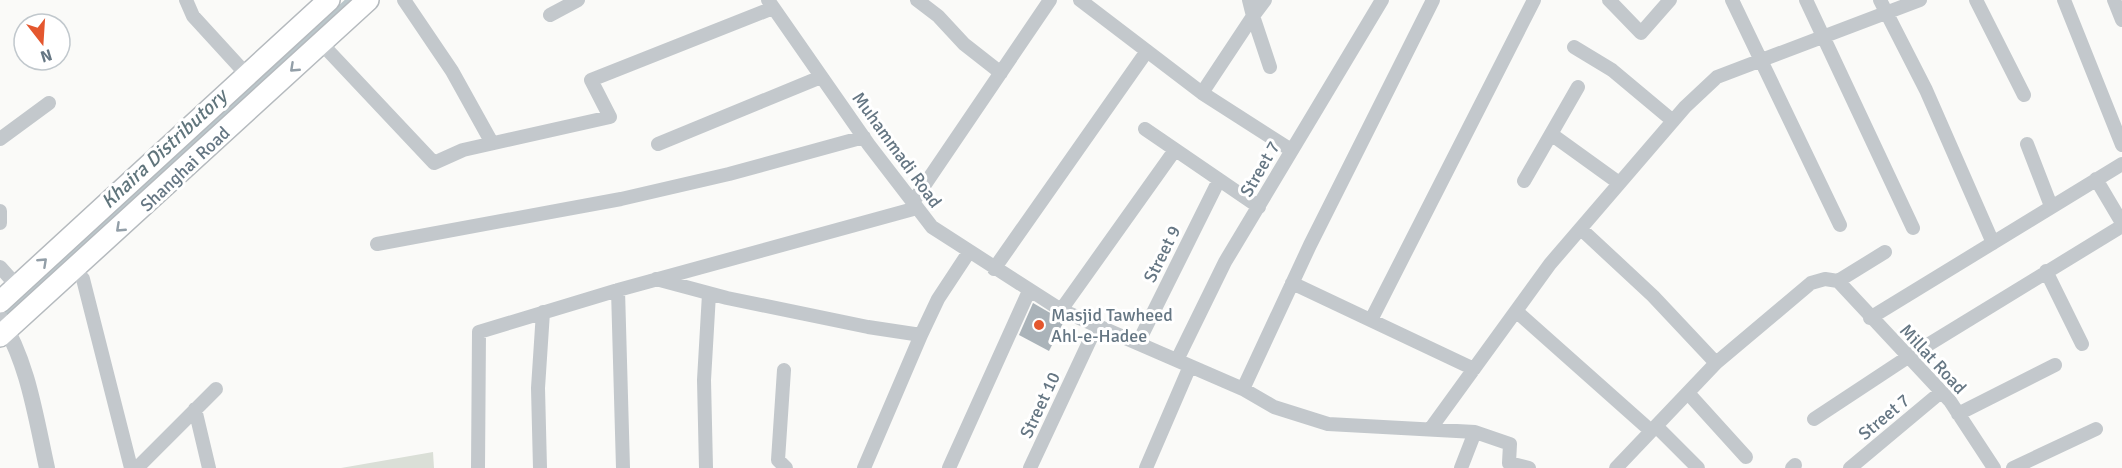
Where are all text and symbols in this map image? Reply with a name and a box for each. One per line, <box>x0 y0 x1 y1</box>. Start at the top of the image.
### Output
north arrow <box>12 12 72 72</box>
text: N <box>38 44 54 67</box>
one-way arrow <box>290 61 301 72</box>
water label: Khaira Distributory <box>96 82 234 214</box>
street label: Muhammadi Road <box>848 88 946 212</box>
street label: Shanghai Road <box>136 122 234 216</box>
street label: Street 7 <box>1235 137 1285 201</box>
one-way arrow <box>116 221 126 232</box>
street label: Street 9 <box>1139 222 1185 286</box>
one-way arrow <box>36 259 47 270</box>
place label: Masjid Tawheed Ahl-e-Hadee <box>1051 304 1173 347</box>
marker: Masjid Tawheed Ahl-e-Hadee <box>1032 318 1046 332</box>
street label: Millat Road <box>1895 319 1971 399</box>
street label: Street 10 <box>1015 368 1065 442</box>
street label: Street 7 <box>1854 389 1914 445</box>

